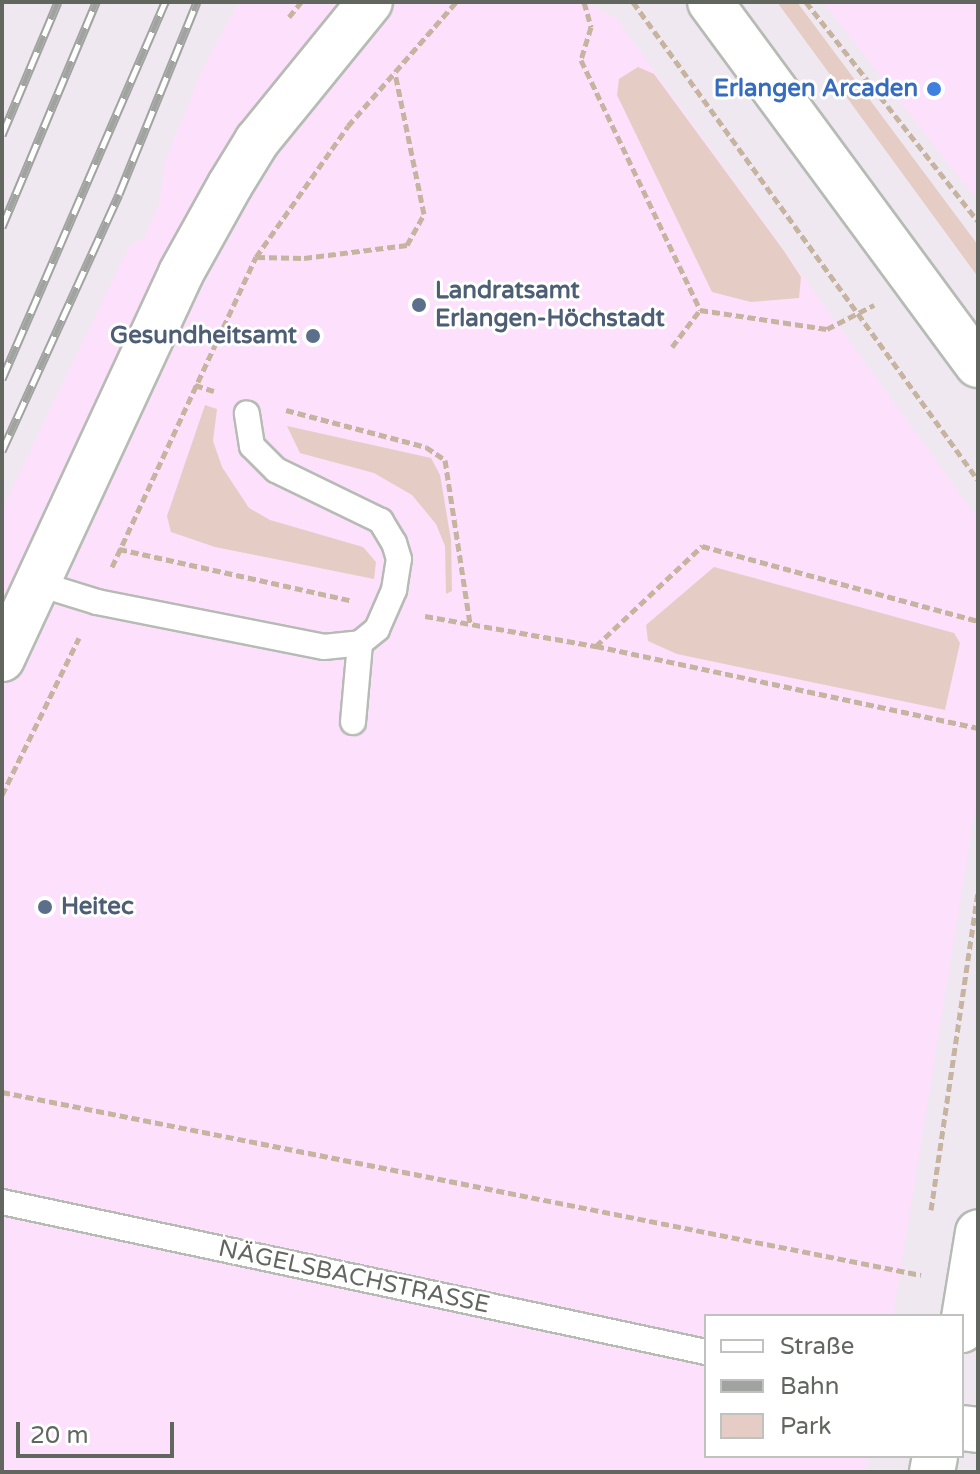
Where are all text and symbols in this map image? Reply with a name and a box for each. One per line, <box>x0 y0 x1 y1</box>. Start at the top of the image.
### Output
place label: Erlangen Arcaden <box>714 75 918 103</box>
marker: Erlangen Arcaden <box>925 80 943 98</box>
place label: Landratsamt Erlangen-Höchstadt <box>435 277 665 333</box>
marker: Landratsamt Erlangen-Höchstadt <box>410 296 428 314</box>
place label: Gesundheitsamt <box>110 322 297 350</box>
marker: Gesundheitsamt <box>304 327 322 345</box>
place label: Heitec <box>61 893 134 921</box>
marker: Heitec <box>36 898 54 916</box>
street label: NÄGELSBACHSTRASSE <box>216 1234 492 1320</box>
legend <box>704 1314 964 1458</box>
text: Straße <box>780 1332 854 1361</box>
text: Bahn <box>780 1372 839 1401</box>
scale bar <box>20 1406 178 1456</box>
text: Park <box>780 1412 831 1441</box>
text: 20 m <box>30 1421 88 1450</box>

